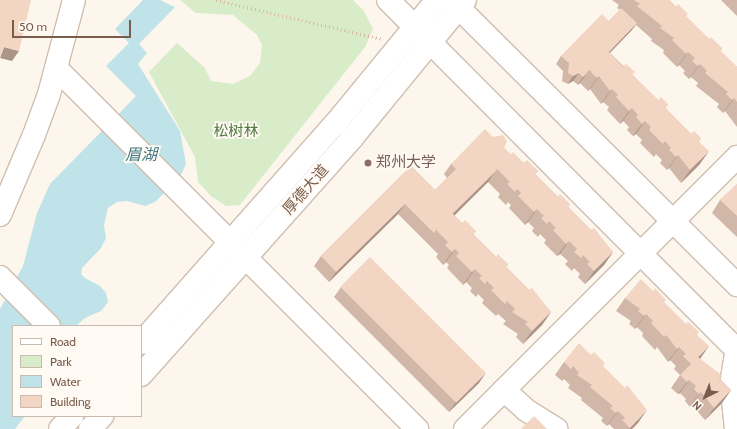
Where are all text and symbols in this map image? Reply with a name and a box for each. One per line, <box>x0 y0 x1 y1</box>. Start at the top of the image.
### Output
scale bar <box>14 12 133 38</box>
text: 50 m <box>19 19 47 34</box>
park label: 松树林 <box>214 123 258 141</box>
water label: 眉湖 <box>125 145 157 165</box>
place label: 郑州大学 <box>376 154 436 172</box>
marker: 郑州大学 <box>363 158 373 168</box>
street label: 厚德大道 <box>280 161 332 219</box>
legend <box>12 325 142 417</box>
text: Road <box>50 334 76 349</box>
text: Park <box>50 354 72 369</box>
text: Water <box>50 374 80 389</box>
north arrow <box>685 377 725 417</box>
text: Building <box>50 394 91 409</box>
text: N <box>689 398 704 414</box>

